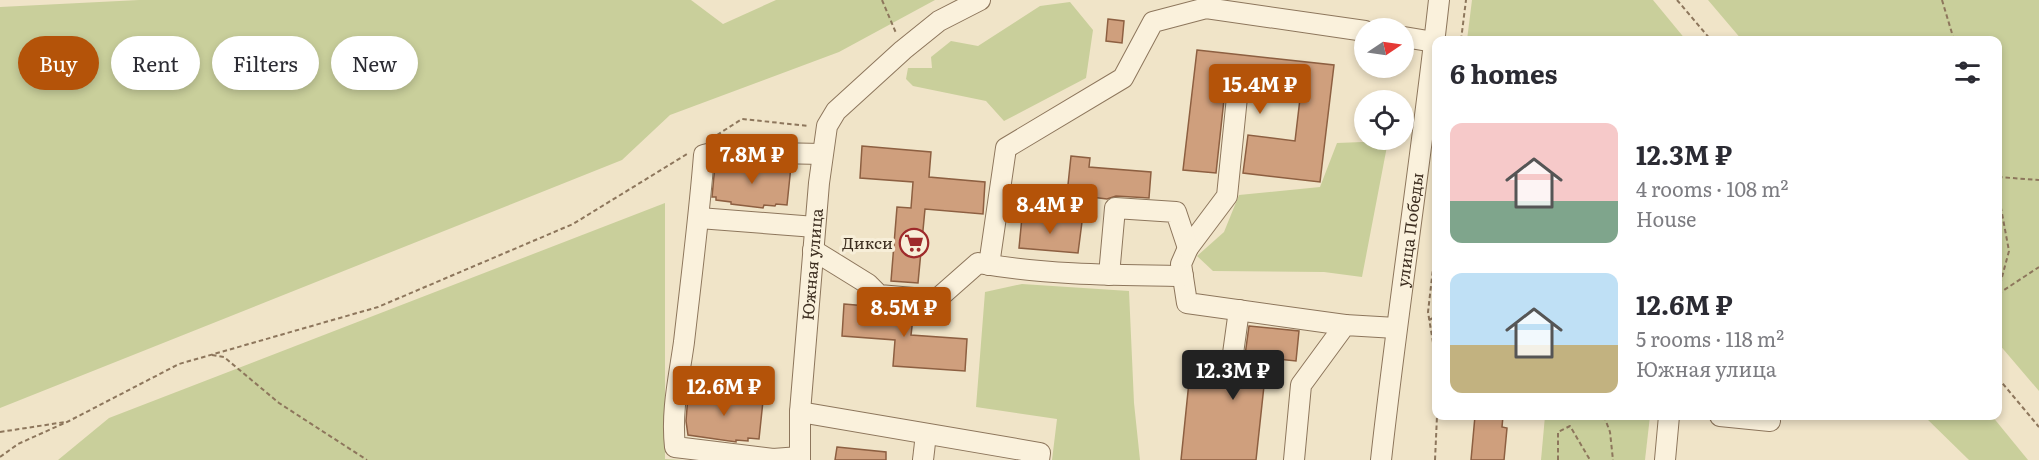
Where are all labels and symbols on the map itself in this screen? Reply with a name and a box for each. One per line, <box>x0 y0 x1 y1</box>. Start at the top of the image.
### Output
north arrow <box>1354 18 1414 78</box>
pin: 15.4M ₽ <box>1205 64 1315 115</box>
pin: 7.8M ₽ <box>703 134 801 185</box>
street label: улица Победы <box>1390 171 1429 288</box>
pin: 8.4M ₽ <box>1001 184 1099 235</box>
street label: Южная улица <box>795 207 828 322</box>
supermarket icon: Дикси <box>898 227 930 259</box>
place label: Дикси <box>842 230 893 254</box>
pin: 8.5M ₽ <box>855 287 953 338</box>
pin: 12.3M ₽ <box>1178 350 1288 401</box>
pin: 12.6M ₽ <box>669 366 779 417</box>

